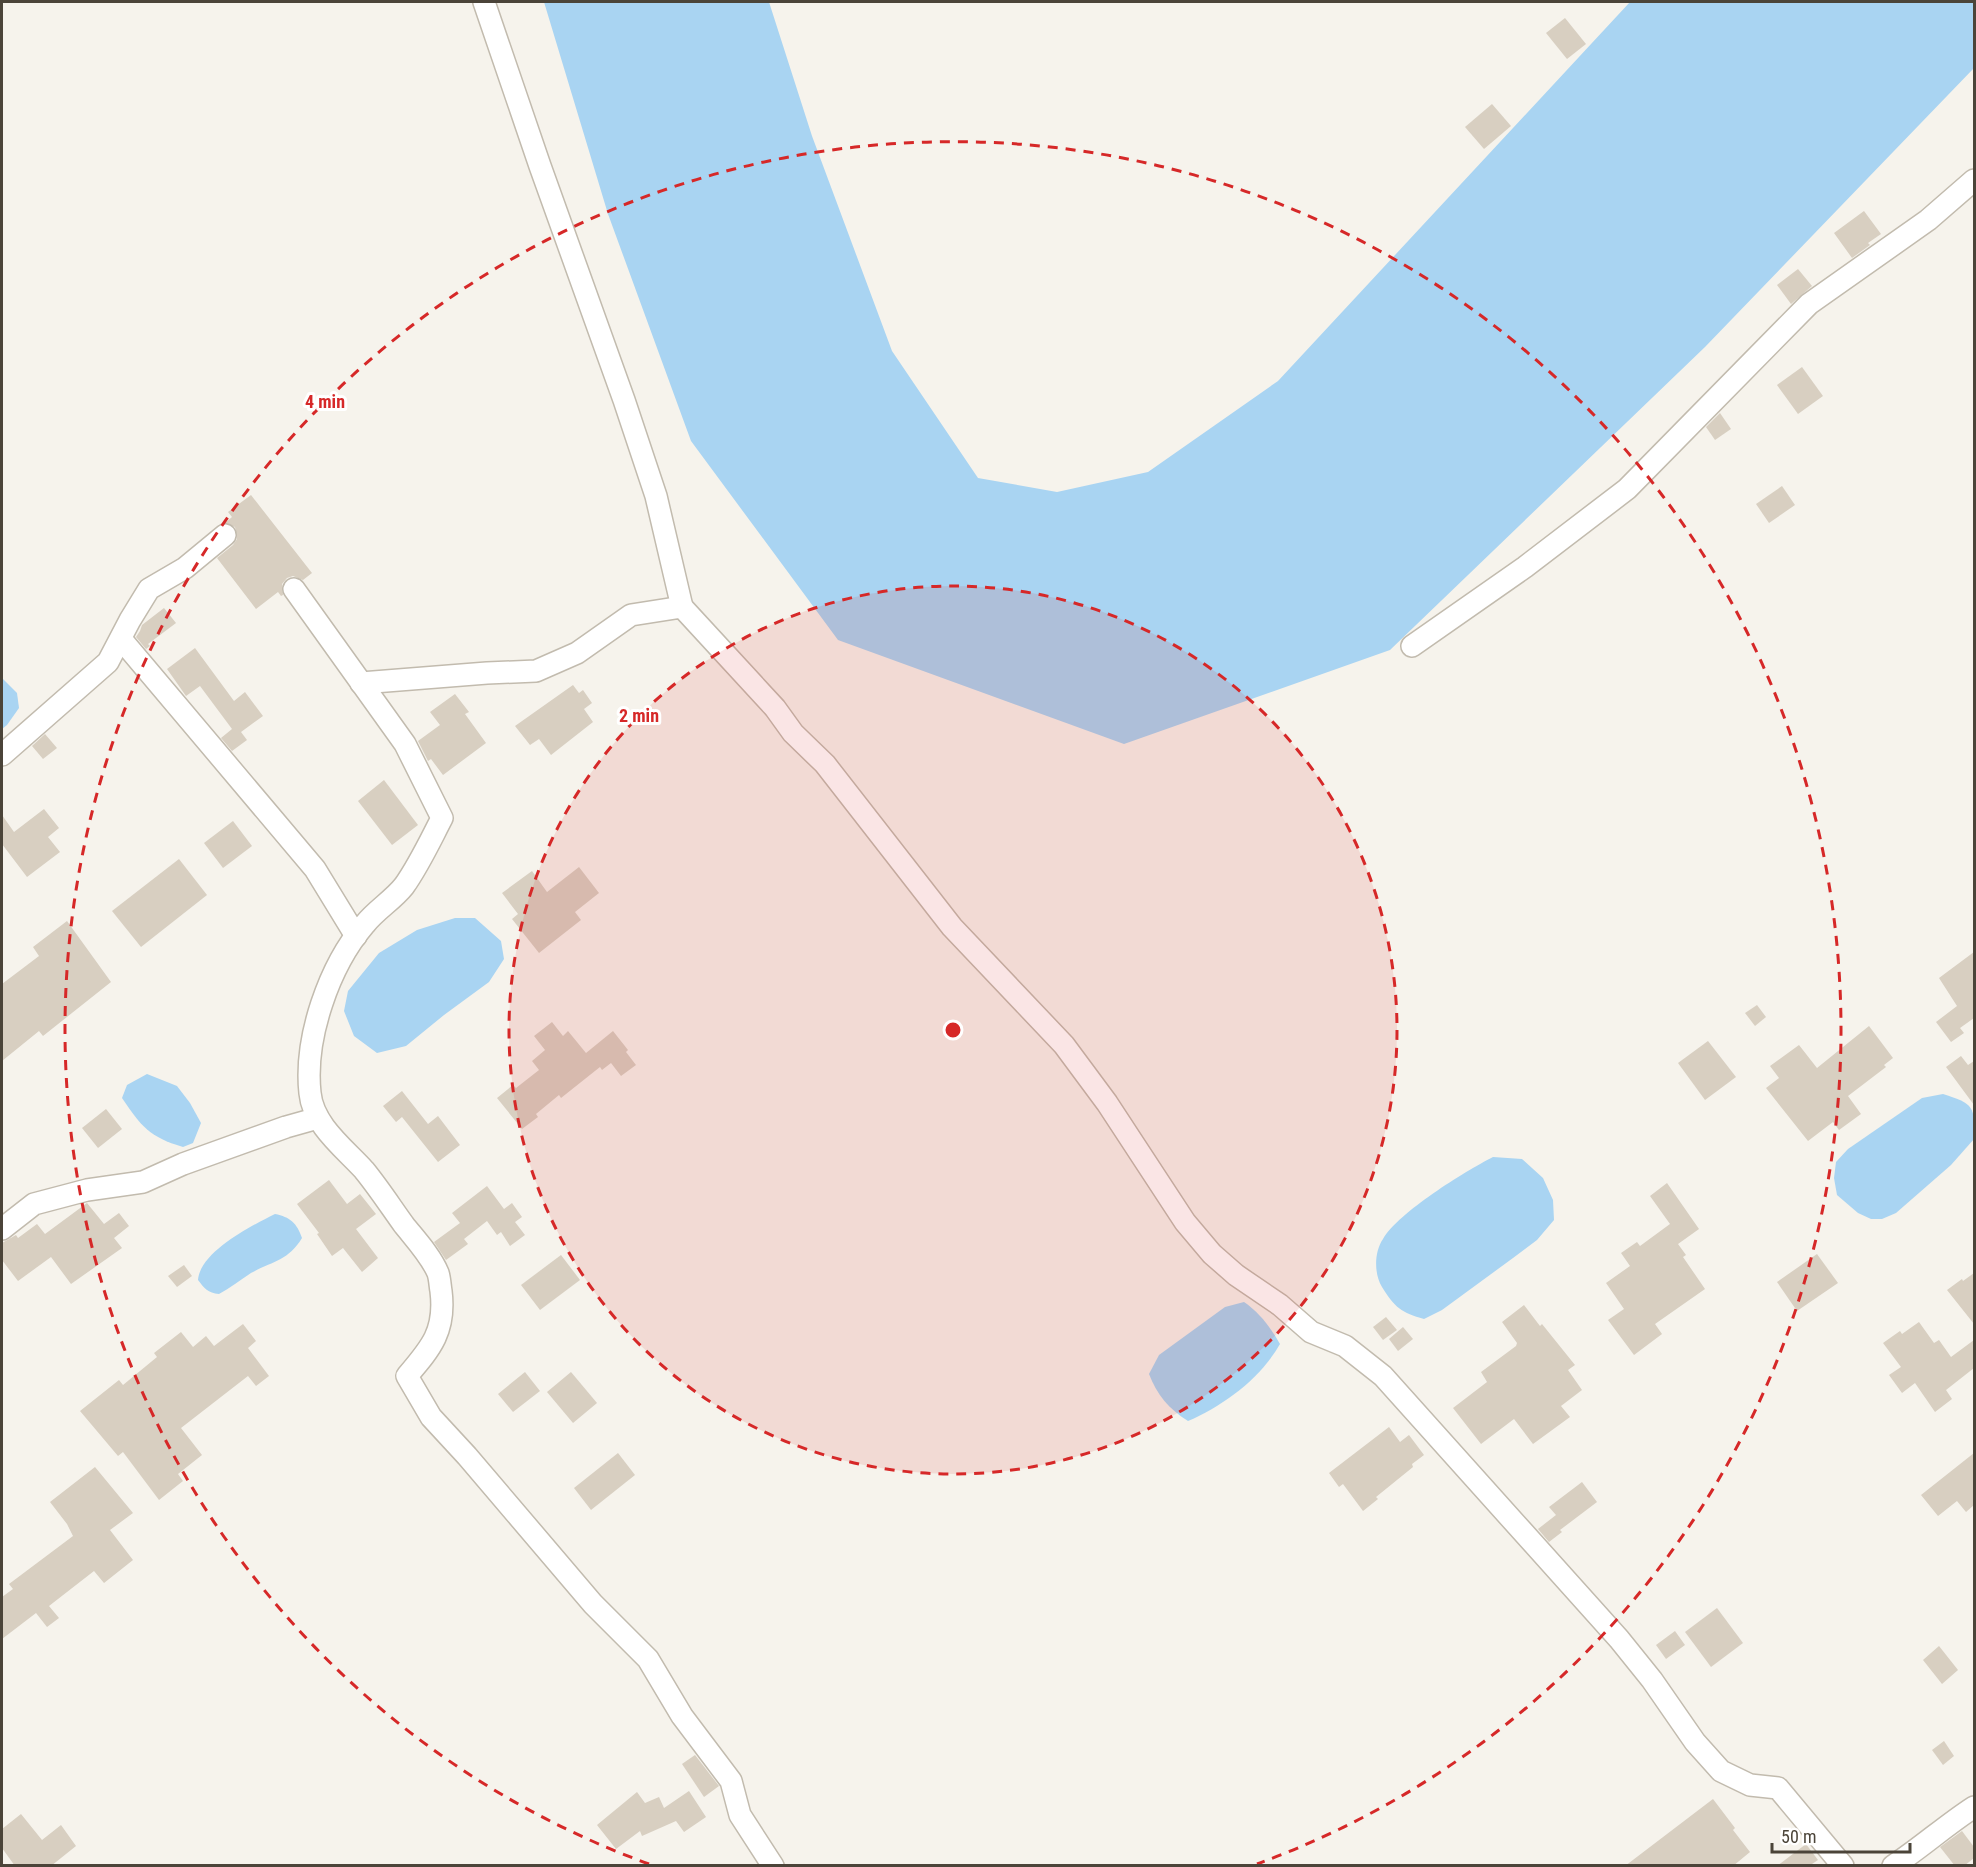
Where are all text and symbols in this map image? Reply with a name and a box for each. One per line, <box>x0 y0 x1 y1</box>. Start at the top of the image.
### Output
text: 4 min <box>305 391 345 412</box>
text: 2 min <box>619 705 659 726</box>
centre of rings <box>943 1020 963 1040</box>
scale bar <box>1772 1816 1910 1854</box>
text: 50 m <box>1781 1826 1816 1847</box>

